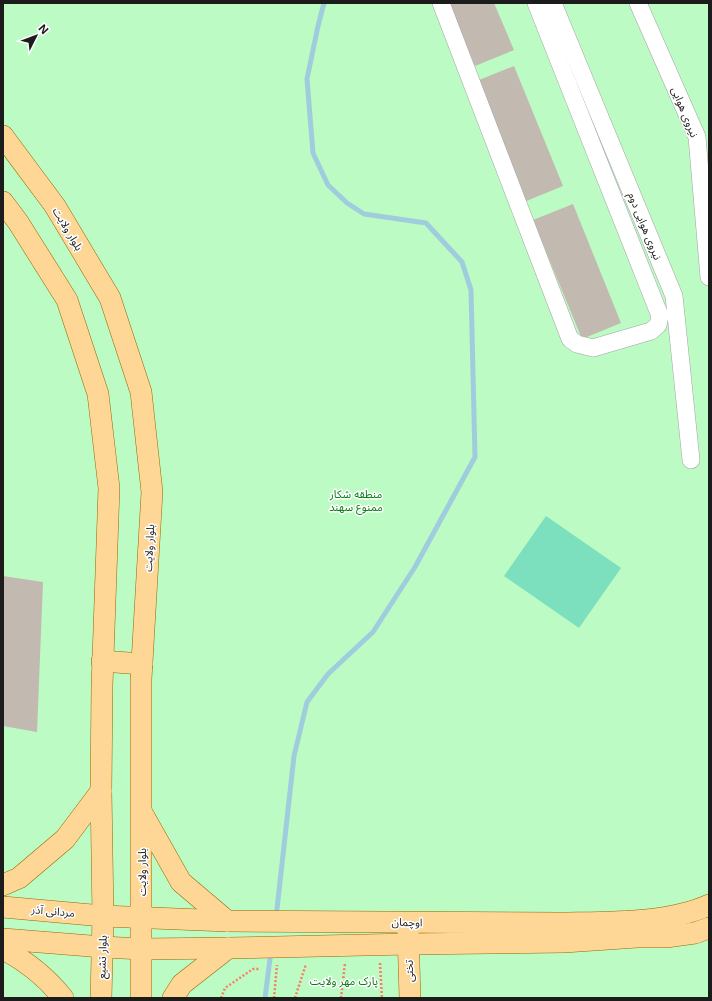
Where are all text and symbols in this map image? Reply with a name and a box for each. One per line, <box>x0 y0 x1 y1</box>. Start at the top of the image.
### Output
north arrow <box>16 16 56 56</box>
text: N <box>35 22 51 37</box>
street label: نیروی هوایی <box>668 85 701 139</box>
street label: نیروی هوایی دوم <box>624 190 665 262</box>
street label: بلوار ولایت <box>50 205 86 253</box>
park label: منطقه شکار ممنوع سهند <box>329 487 383 515</box>
street label: بلوار ولایت <box>141 524 157 572</box>
street label: بلوار ولایت <box>135 848 149 896</box>
street label: مردانی آذر <box>30 902 76 920</box>
street label: اوچمان <box>391 915 423 930</box>
street label: بلوار تشیع <box>94 935 111 979</box>
street label: تختی <box>402 960 416 982</box>
park label: پارک مهر ولایت <box>310 974 378 989</box>

